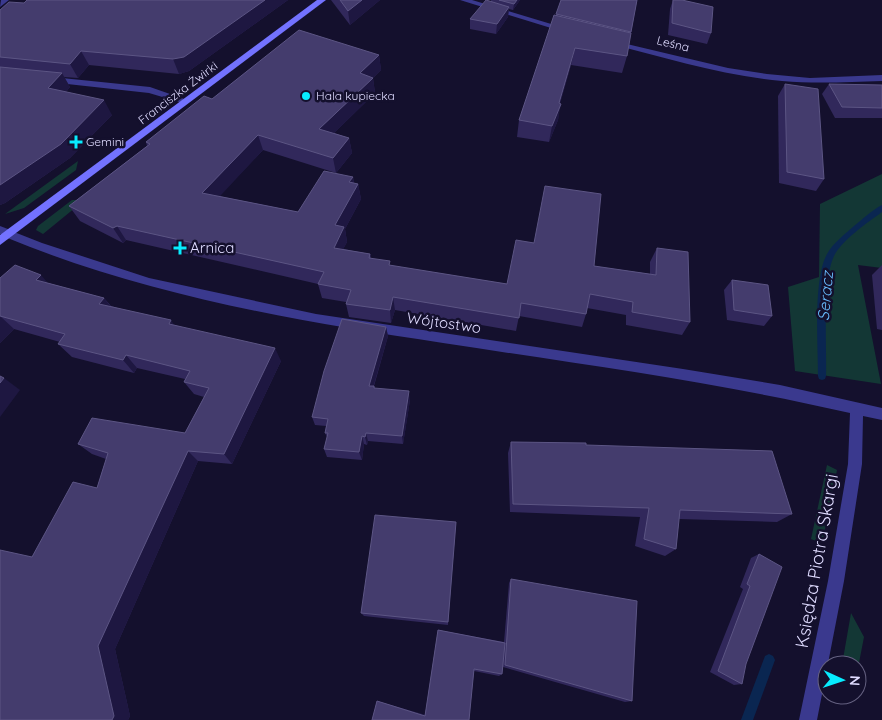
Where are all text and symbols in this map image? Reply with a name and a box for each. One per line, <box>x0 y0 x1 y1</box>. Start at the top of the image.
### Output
street label: Leśna <box>655 32 691 55</box>
street label: Franciszka Żwirki <box>135 58 220 127</box>
place label: Hala kupiecka <box>316 88 395 103</box>
marker: Hala kupiecka <box>300 90 312 102</box>
place label: Gemini <box>86 134 124 149</box>
marker: Gemini <box>70 136 82 148</box>
place label: Arnica <box>190 238 234 257</box>
marker: Arnica <box>174 242 186 254</box>
water label: Seracz <box>813 269 837 322</box>
street label: Wójtostwo <box>406 308 482 337</box>
street label: Księdza Piotra Skargi <box>790 472 843 650</box>
north arrow <box>817 655 867 705</box>
text: N <box>846 675 864 686</box>

